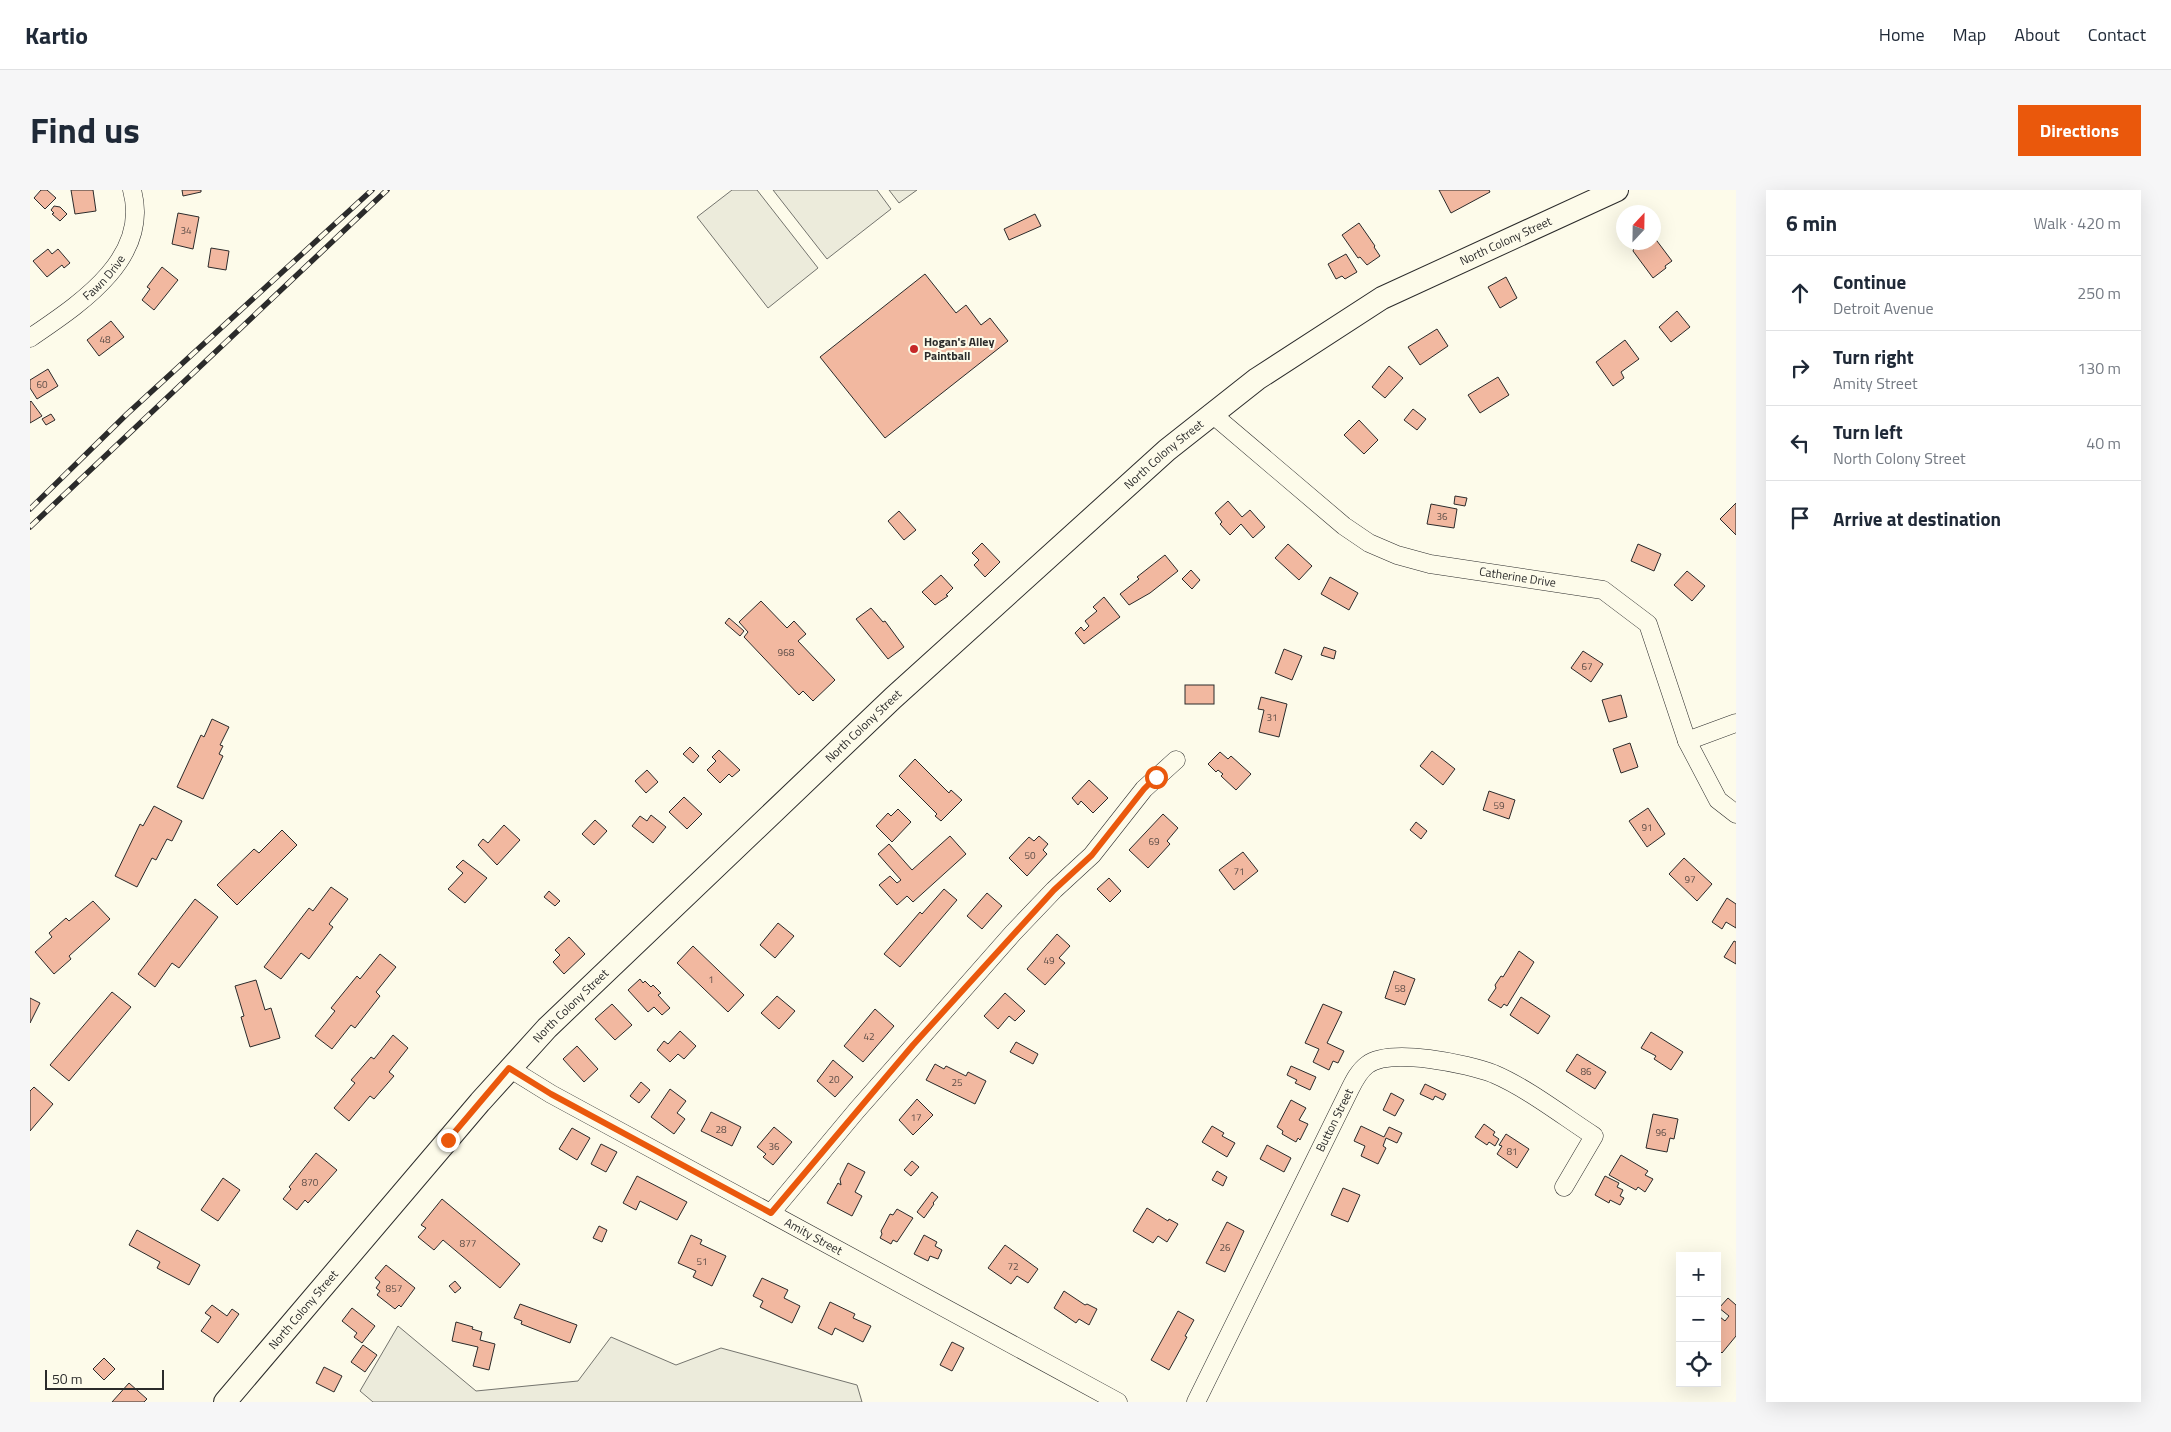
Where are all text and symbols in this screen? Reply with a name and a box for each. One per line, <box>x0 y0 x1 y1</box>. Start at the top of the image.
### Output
text: Kartio <box>25 17 88 53</box>
text: Home <box>1879 21 1925 48</box>
text: Map <box>1953 21 1986 48</box>
text: About <box>2014 21 2060 48</box>
text: Contact <box>2088 21 2146 48</box>
text: Find us <box>30 103 140 157</box>
button: Directions <box>2018 105 2141 156</box>
north arrow <box>1616 205 1661 250</box>
text: 6 min <box>1786 207 1837 239</box>
street label: North Colony Street <box>1456 211 1555 270</box>
text: Walk · 420 m <box>2033 211 2121 235</box>
house number: 34 <box>180 223 192 238</box>
street label: Fawn Drive <box>78 251 130 305</box>
text: Continue <box>1833 267 1906 296</box>
icon: ahead <box>1786 279 1814 307</box>
text: 250 m <box>2077 281 2121 305</box>
text: Detroit Avenue <box>1833 296 1933 320</box>
house number: 48 <box>99 332 111 347</box>
place label: Hogan's Alley Paintball <box>924 332 994 365</box>
text: Turn right <box>1833 342 1914 371</box>
marker: Hogan's Alley Paintball <box>908 343 920 355</box>
icon: right <box>1786 354 1814 382</box>
text: 130 m <box>2077 356 2121 380</box>
text: Amity Street <box>1833 371 1918 395</box>
house number: 60 <box>36 377 48 392</box>
street label: North Colony Street <box>1119 414 1208 494</box>
text: Turn left <box>1833 417 1903 446</box>
icon: left <box>1786 429 1814 457</box>
text: 40 m <box>2086 431 2121 455</box>
text: North Colony Street <box>1833 446 1966 470</box>
icon: arrive <box>1786 504 1814 532</box>
text: Arrive at destination <box>1833 504 2001 533</box>
house number: 36 <box>1436 509 1448 524</box>
street label: Catherine Drive <box>1478 562 1557 592</box>
house number: 968 <box>778 645 795 660</box>
house number: 67 <box>1581 659 1593 674</box>
street label: North Colony Street <box>821 684 906 767</box>
house number: 31 <box>1266 710 1278 725</box>
route start <box>1145 766 1168 789</box>
house number: 59 <box>1493 798 1505 813</box>
house number: 91 <box>1641 820 1653 835</box>
house number: 69 <box>1148 834 1160 849</box>
house number: 50 <box>1024 848 1036 863</box>
house number: 71 <box>1233 864 1245 879</box>
house number: 97 <box>1684 872 1696 887</box>
house number: 49 <box>1043 953 1055 968</box>
street label: North Colony Street <box>528 963 613 1047</box>
house number: 1 <box>708 972 714 987</box>
house number: 58 <box>1394 981 1406 996</box>
house number: 42 <box>863 1029 875 1044</box>
house number: 86 <box>1580 1064 1592 1079</box>
house number: 20 <box>828 1072 840 1087</box>
house number: 25 <box>951 1075 963 1090</box>
street label: Button Street <box>1310 1084 1358 1155</box>
house number: 17 <box>910 1110 922 1125</box>
house number: 28 <box>715 1122 727 1137</box>
house number: 96 <box>1655 1125 1667 1140</box>
route end <box>437 1129 460 1152</box>
house number: 36 <box>768 1139 780 1154</box>
house number: 81 <box>1506 1144 1518 1159</box>
house number: 870 <box>302 1175 319 1190</box>
street label: Amity Street <box>781 1213 847 1260</box>
house number: 877 <box>460 1236 476 1251</box>
house number: 26 <box>1219 1240 1231 1255</box>
map controls <box>1676 1252 1721 1387</box>
button: + <box>1676 1252 1721 1297</box>
house number: 51 <box>696 1254 708 1269</box>
house number: 72 <box>1007 1259 1019 1274</box>
street label: North Colony Street <box>264 1265 343 1354</box>
house number: 857 <box>386 1281 402 1296</box>
button: − <box>1676 1297 1721 1342</box>
button: locate <box>1676 1342 1721 1387</box>
scale bar <box>45 1367 164 1390</box>
text: 50 m <box>52 1368 82 1389</box>

